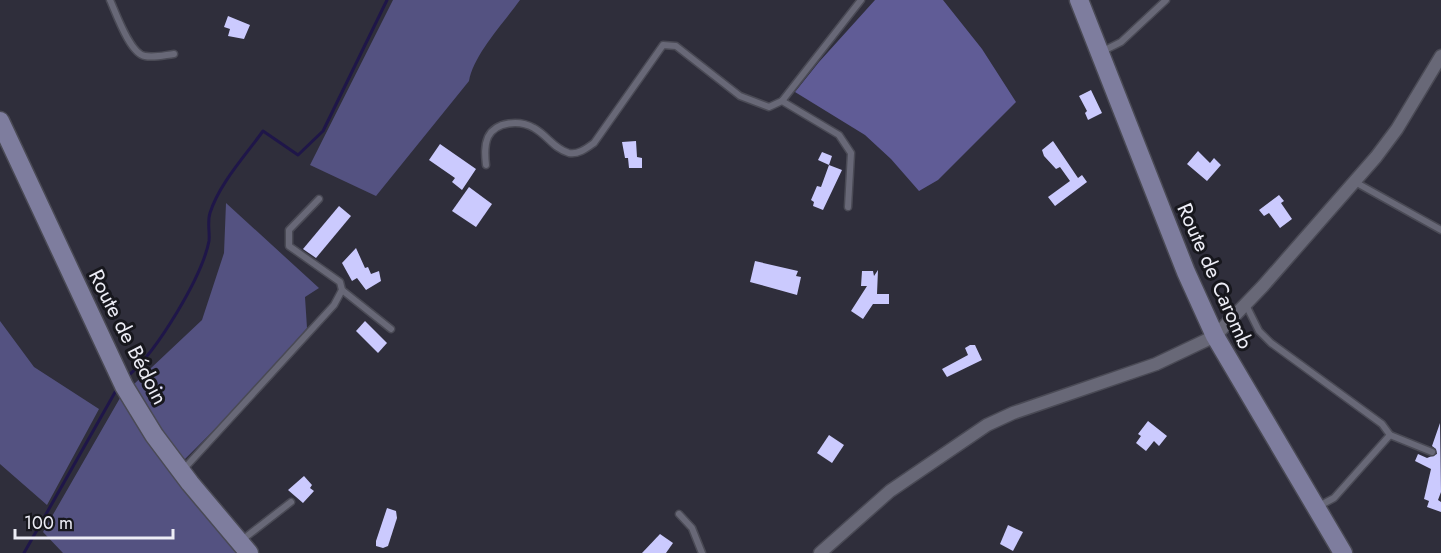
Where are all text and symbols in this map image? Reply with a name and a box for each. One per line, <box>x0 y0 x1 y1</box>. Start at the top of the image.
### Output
street label: Route de Caromb <box>1169 198 1261 354</box>
street label: Route de Bédoin <box>81 264 175 410</box>
scale bar <box>15 502 172 540</box>
text: 100 m <box>24 510 73 536</box>

